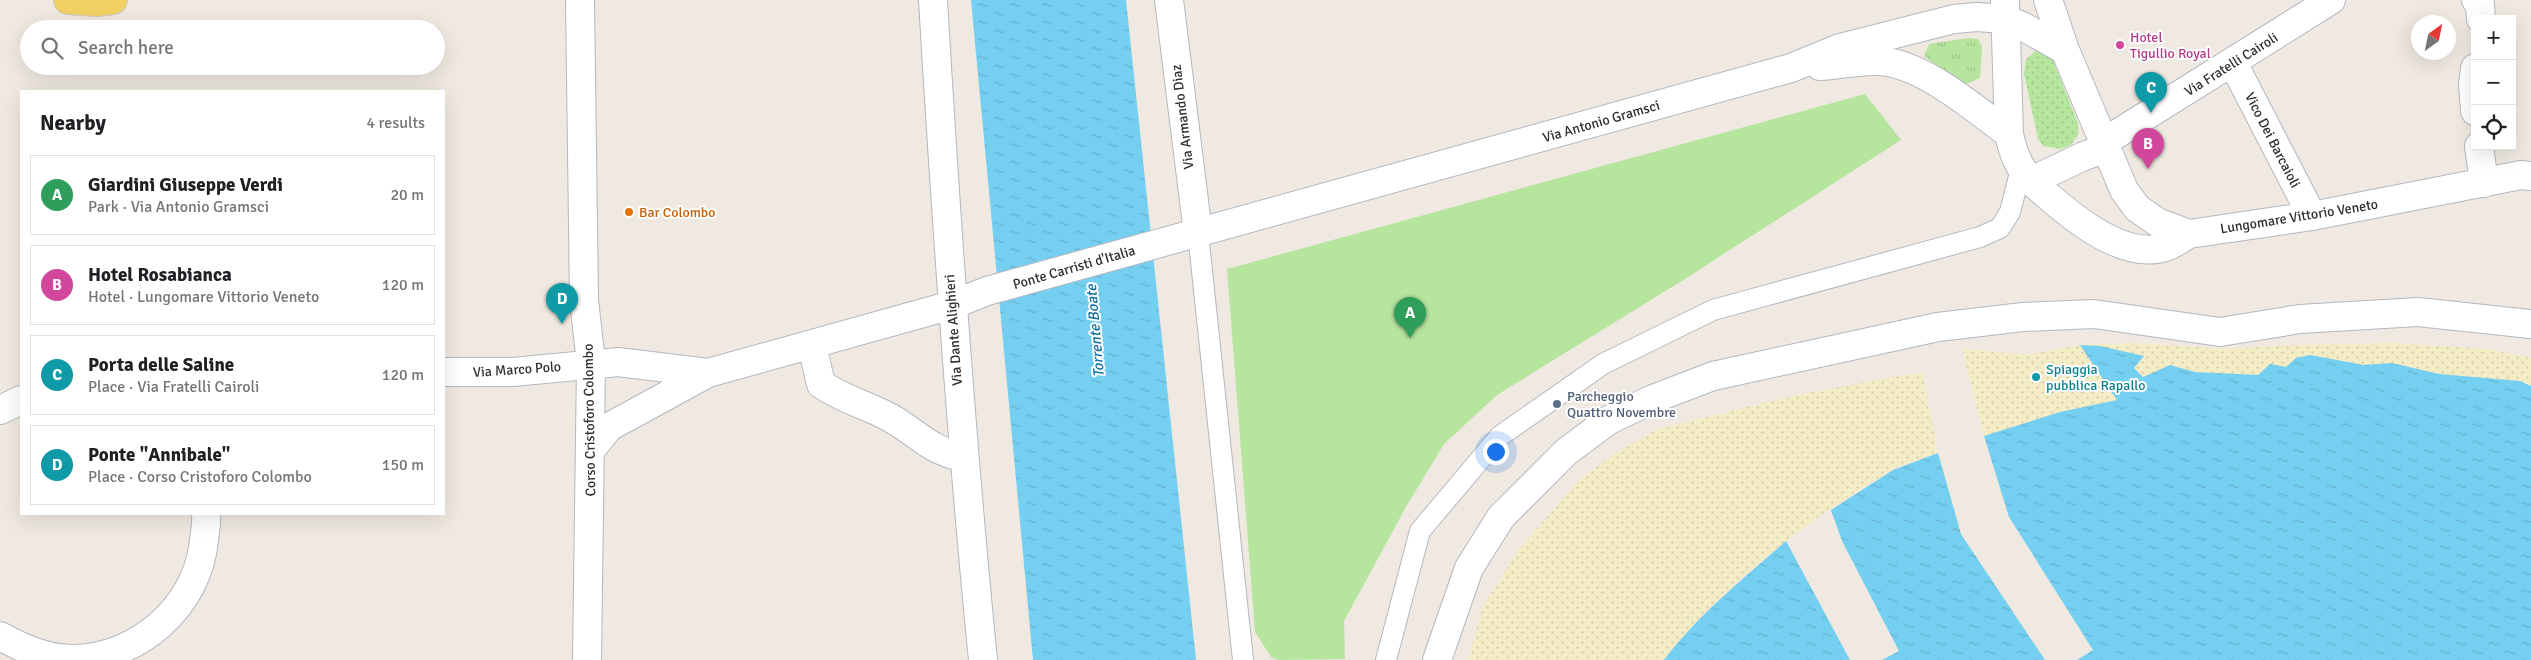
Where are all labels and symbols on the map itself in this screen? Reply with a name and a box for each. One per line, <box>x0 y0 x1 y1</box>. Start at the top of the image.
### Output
north arrow <box>2411 15 2456 60</box>
place label: Hotel Tigullio Royal <box>2130 29 2211 62</box>
street label: Via Fratelli Cairoli <box>2181 29 2281 100</box>
marker: Hotel Tigullio Royal <box>2114 39 2126 51</box>
street label: Via Armando Diaz <box>1168 63 1197 170</box>
pin: C <box>2135 72 2167 113</box>
street label: Vico Dei Barcaioli <box>2241 90 2304 191</box>
street label: Via Antonio Gramsci <box>1541 97 1662 146</box>
pin: B <box>2132 128 2164 169</box>
street label: Lungomare Vittorio Veneto <box>2219 196 2379 237</box>
place label: Bar Colombo <box>639 204 716 221</box>
marker: Bar Colombo <box>623 206 635 218</box>
street label: Ponte Carristi d'Italia <box>1011 242 1137 293</box>
street label: Via Dante Alighieri <box>941 274 966 386</box>
water label: Torrente Boate <box>1082 282 1108 378</box>
pin: D <box>546 283 578 324</box>
pin: A <box>1394 297 1426 338</box>
street label: Corso Cristoforo Colombo <box>580 343 599 497</box>
street label: Via Marco Polo <box>472 358 562 381</box>
place label: Spiaggia pubblica Rapallo <box>2046 361 2146 394</box>
marker: Spiaggia pubblica Rapallo <box>2030 371 2042 383</box>
place label: Parcheggio Quattro Novembre <box>1567 388 1676 421</box>
marker: Parcheggio Quattro Novembre <box>1551 398 1563 410</box>
your location <box>1483 439 1509 465</box>

